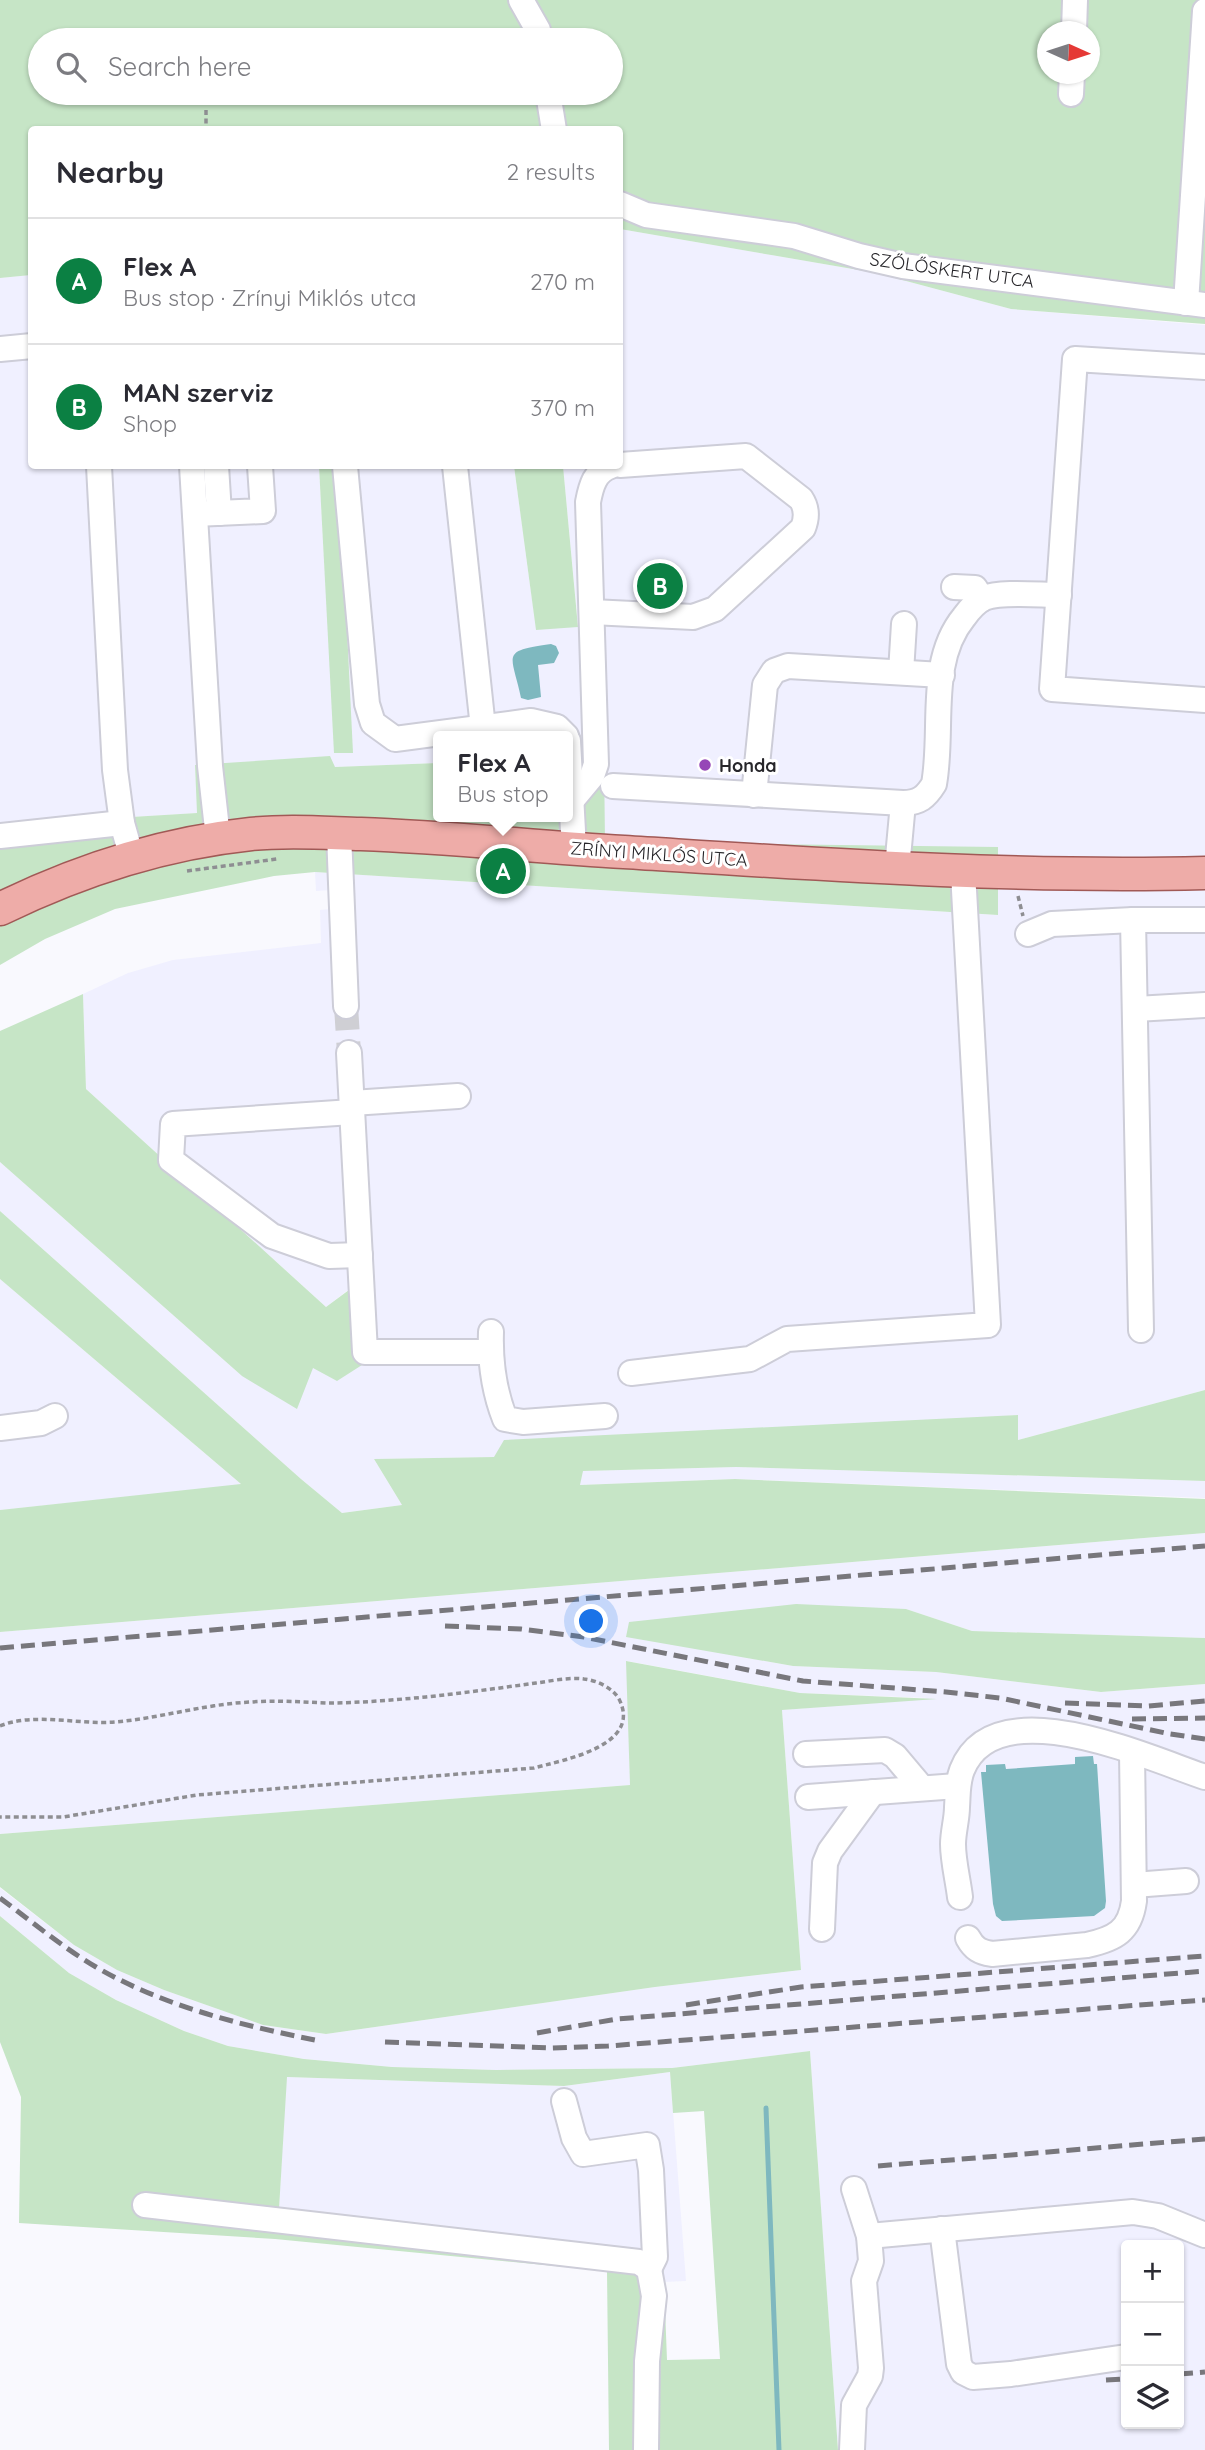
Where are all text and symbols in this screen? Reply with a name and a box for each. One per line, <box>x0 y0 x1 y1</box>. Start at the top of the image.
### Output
north arrow <box>1037 21 1100 84</box>
search box <box>28 28 623 105</box>
icon: search <box>52 48 90 86</box>
text: Search here <box>108 50 252 83</box>
text: Nearby <box>56 153 164 191</box>
text: 2 results <box>506 157 595 186</box>
street label: SZŐLŐSKERT UTCA <box>868 247 1036 293</box>
text: Flex A <box>123 250 196 283</box>
text: A <box>72 267 86 296</box>
text: 270 m <box>530 267 595 296</box>
text: Bus stop · Zrínyi Miklós utca <box>123 283 417 312</box>
text: MAN szerviz <box>123 376 273 409</box>
text: B <box>71 393 87 422</box>
text: 370 m <box>530 393 595 422</box>
text: Shop <box>123 409 177 438</box>
pin: B <box>637 560 683 612</box>
popup <box>433 731 573 822</box>
text: Flex A <box>457 746 531 779</box>
place label: Honda <box>719 754 777 777</box>
marker: Honda <box>697 757 713 773</box>
text: Bus stop <box>457 779 549 808</box>
street label: ZRÍNYI MIKLÓS UTCA <box>570 836 749 872</box>
pin: A <box>480 845 526 897</box>
your location <box>574 1604 608 1638</box>
map controls <box>1121 2240 1184 2429</box>
button: + <box>1121 2240 1184 2303</box>
button: − <box>1121 2303 1184 2366</box>
button: layers <box>1121 2366 1184 2429</box>

